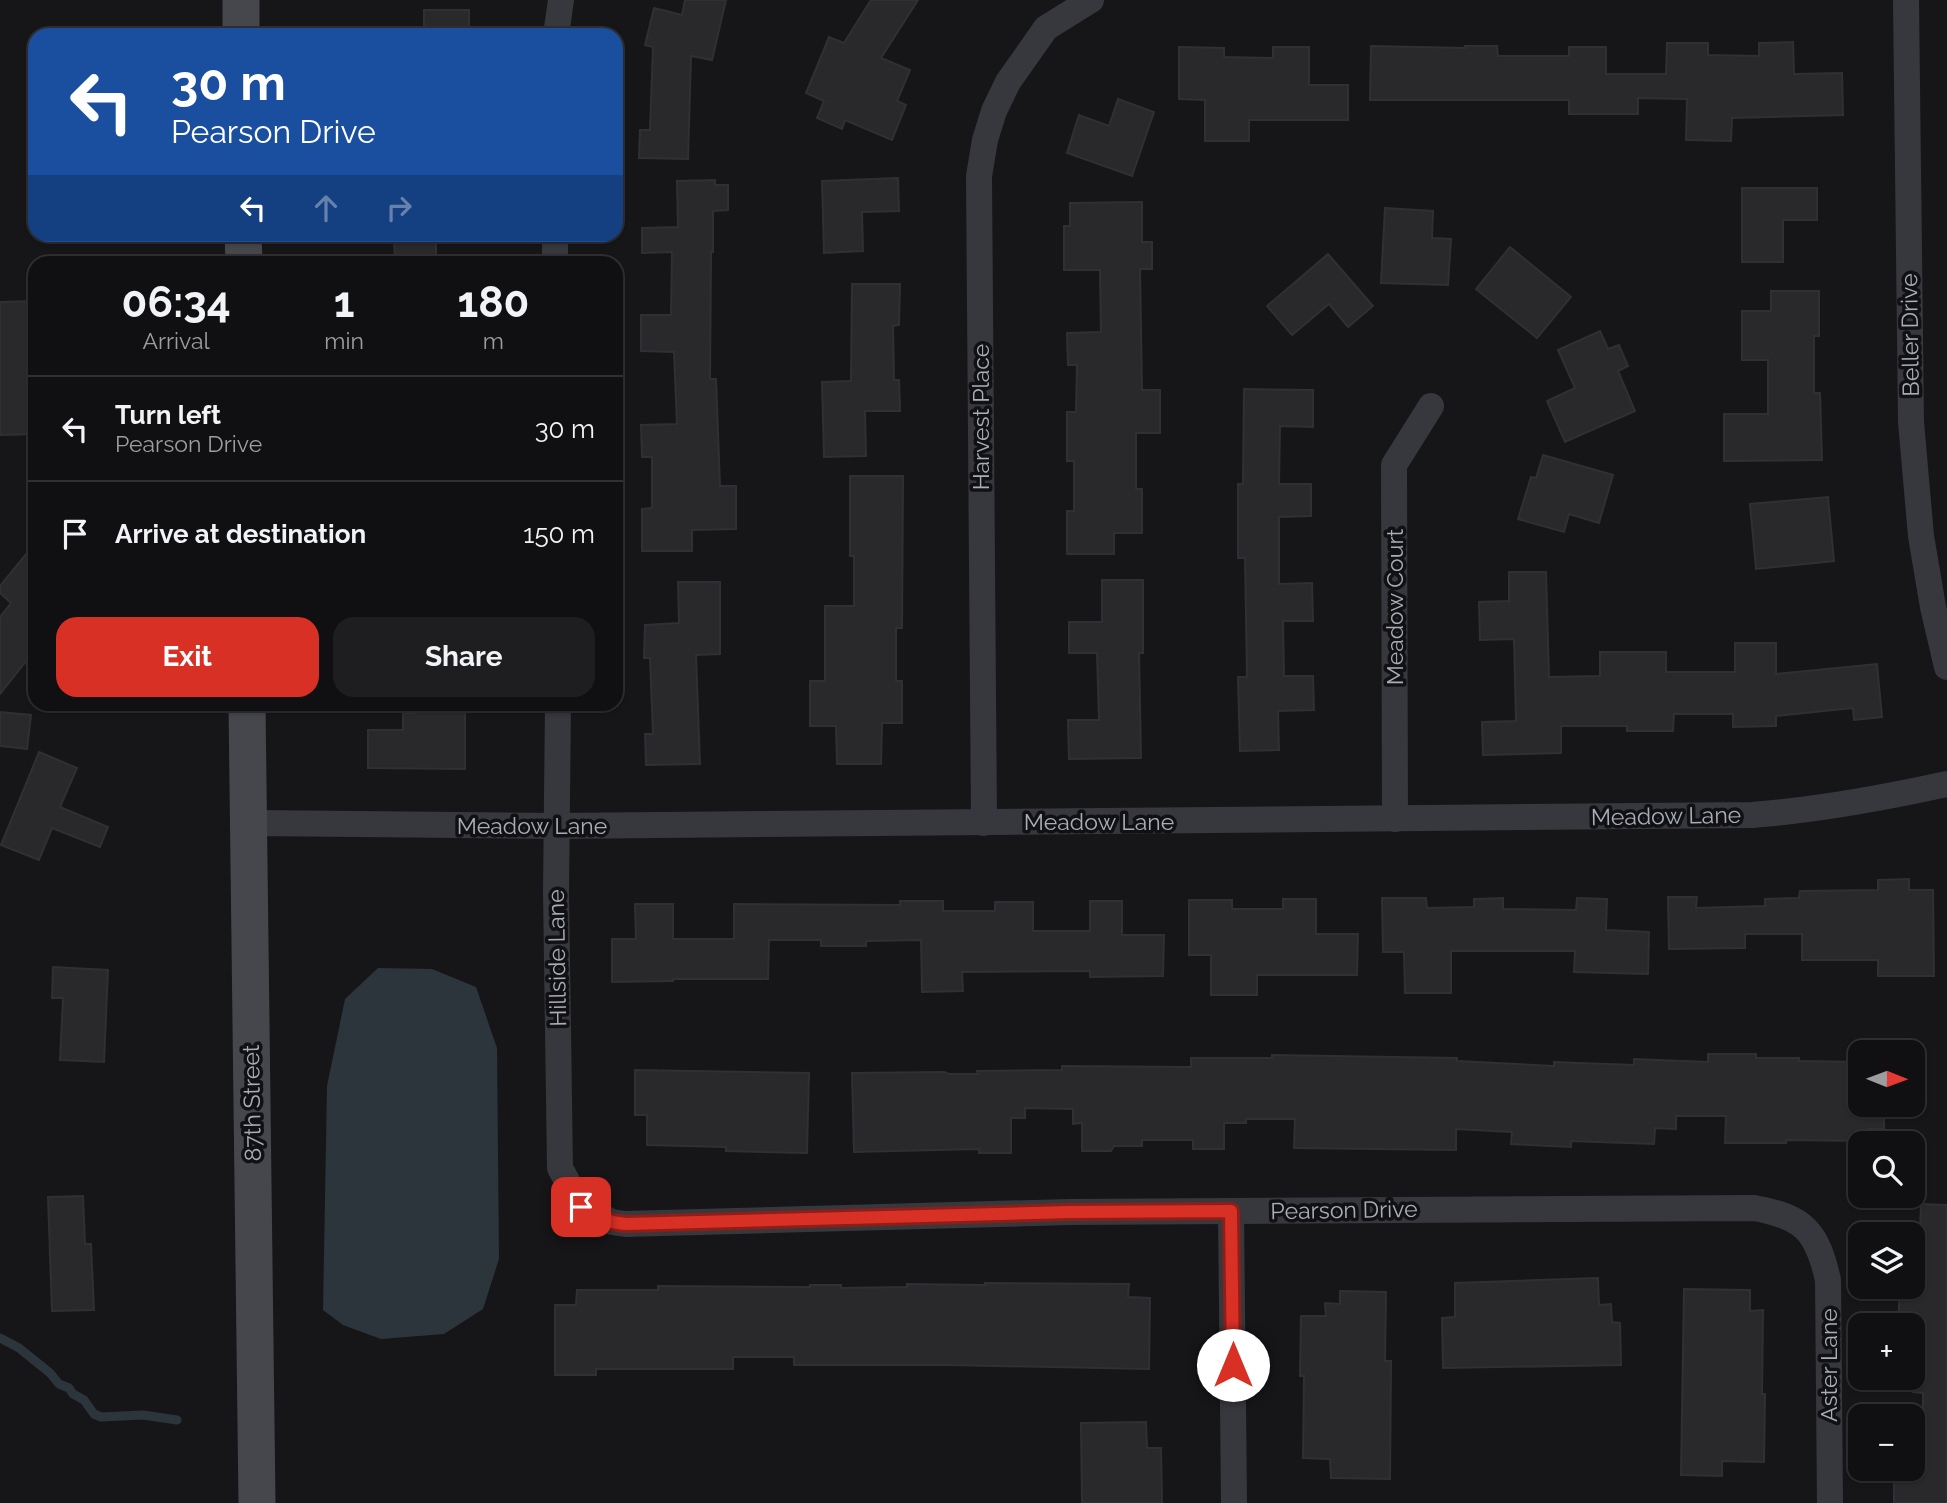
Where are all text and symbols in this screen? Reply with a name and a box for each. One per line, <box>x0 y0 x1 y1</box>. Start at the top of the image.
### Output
text: 30 m <box>171 54 286 111</box>
icon: left <box>56 56 147 147</box>
text: Pearson Drive <box>171 113 376 150</box>
icon: left <box>234 189 272 227</box>
icon: ahead <box>307 189 345 227</box>
icon: right <box>380 189 418 227</box>
street label: Beller Drive <box>1895 273 1924 397</box>
text: 06:34 <box>122 278 231 327</box>
text: 1 <box>334 278 354 327</box>
text: 180 <box>457 278 529 327</box>
text: Arrival <box>142 327 210 354</box>
text: min <box>324 327 364 354</box>
text: m <box>483 327 504 354</box>
street label: Harvest Place <box>967 344 994 490</box>
text: Turn left <box>115 400 221 430</box>
icon: left <box>56 410 94 448</box>
text: 30 m <box>535 414 595 444</box>
text: Pearson Drive <box>115 430 262 457</box>
icon: arrive <box>56 515 94 553</box>
text: Arrive at destination <box>115 519 366 549</box>
text: 150 m <box>523 519 595 549</box>
street label: Meadow Court <box>1381 529 1408 685</box>
button: Exit <box>56 617 319 697</box>
button: Share <box>333 617 595 697</box>
street label: Meadow Lane <box>1591 801 1741 830</box>
street label: Meadow Lane <box>1024 808 1174 835</box>
street label: Meadow Lane <box>457 812 607 839</box>
street label: Hillside Lane <box>542 889 571 1027</box>
north arrow <box>1848 1040 1925 1116</box>
map controls <box>1848 1040 1925 1481</box>
street label: 87th Street <box>237 1044 266 1162</box>
button: search <box>1848 1131 1925 1208</box>
pin <box>551 1177 611 1237</box>
icon: arrive <box>562 1188 600 1226</box>
street label: Pearson Drive <box>1270 1195 1418 1224</box>
button: layers <box>1848 1222 1925 1299</box>
street label: Aster Lane <box>1815 1308 1842 1422</box>
button: + <box>1848 1313 1925 1390</box>
position arrow <box>1196 1328 1270 1402</box>
button: − <box>1848 1404 1925 1481</box>

